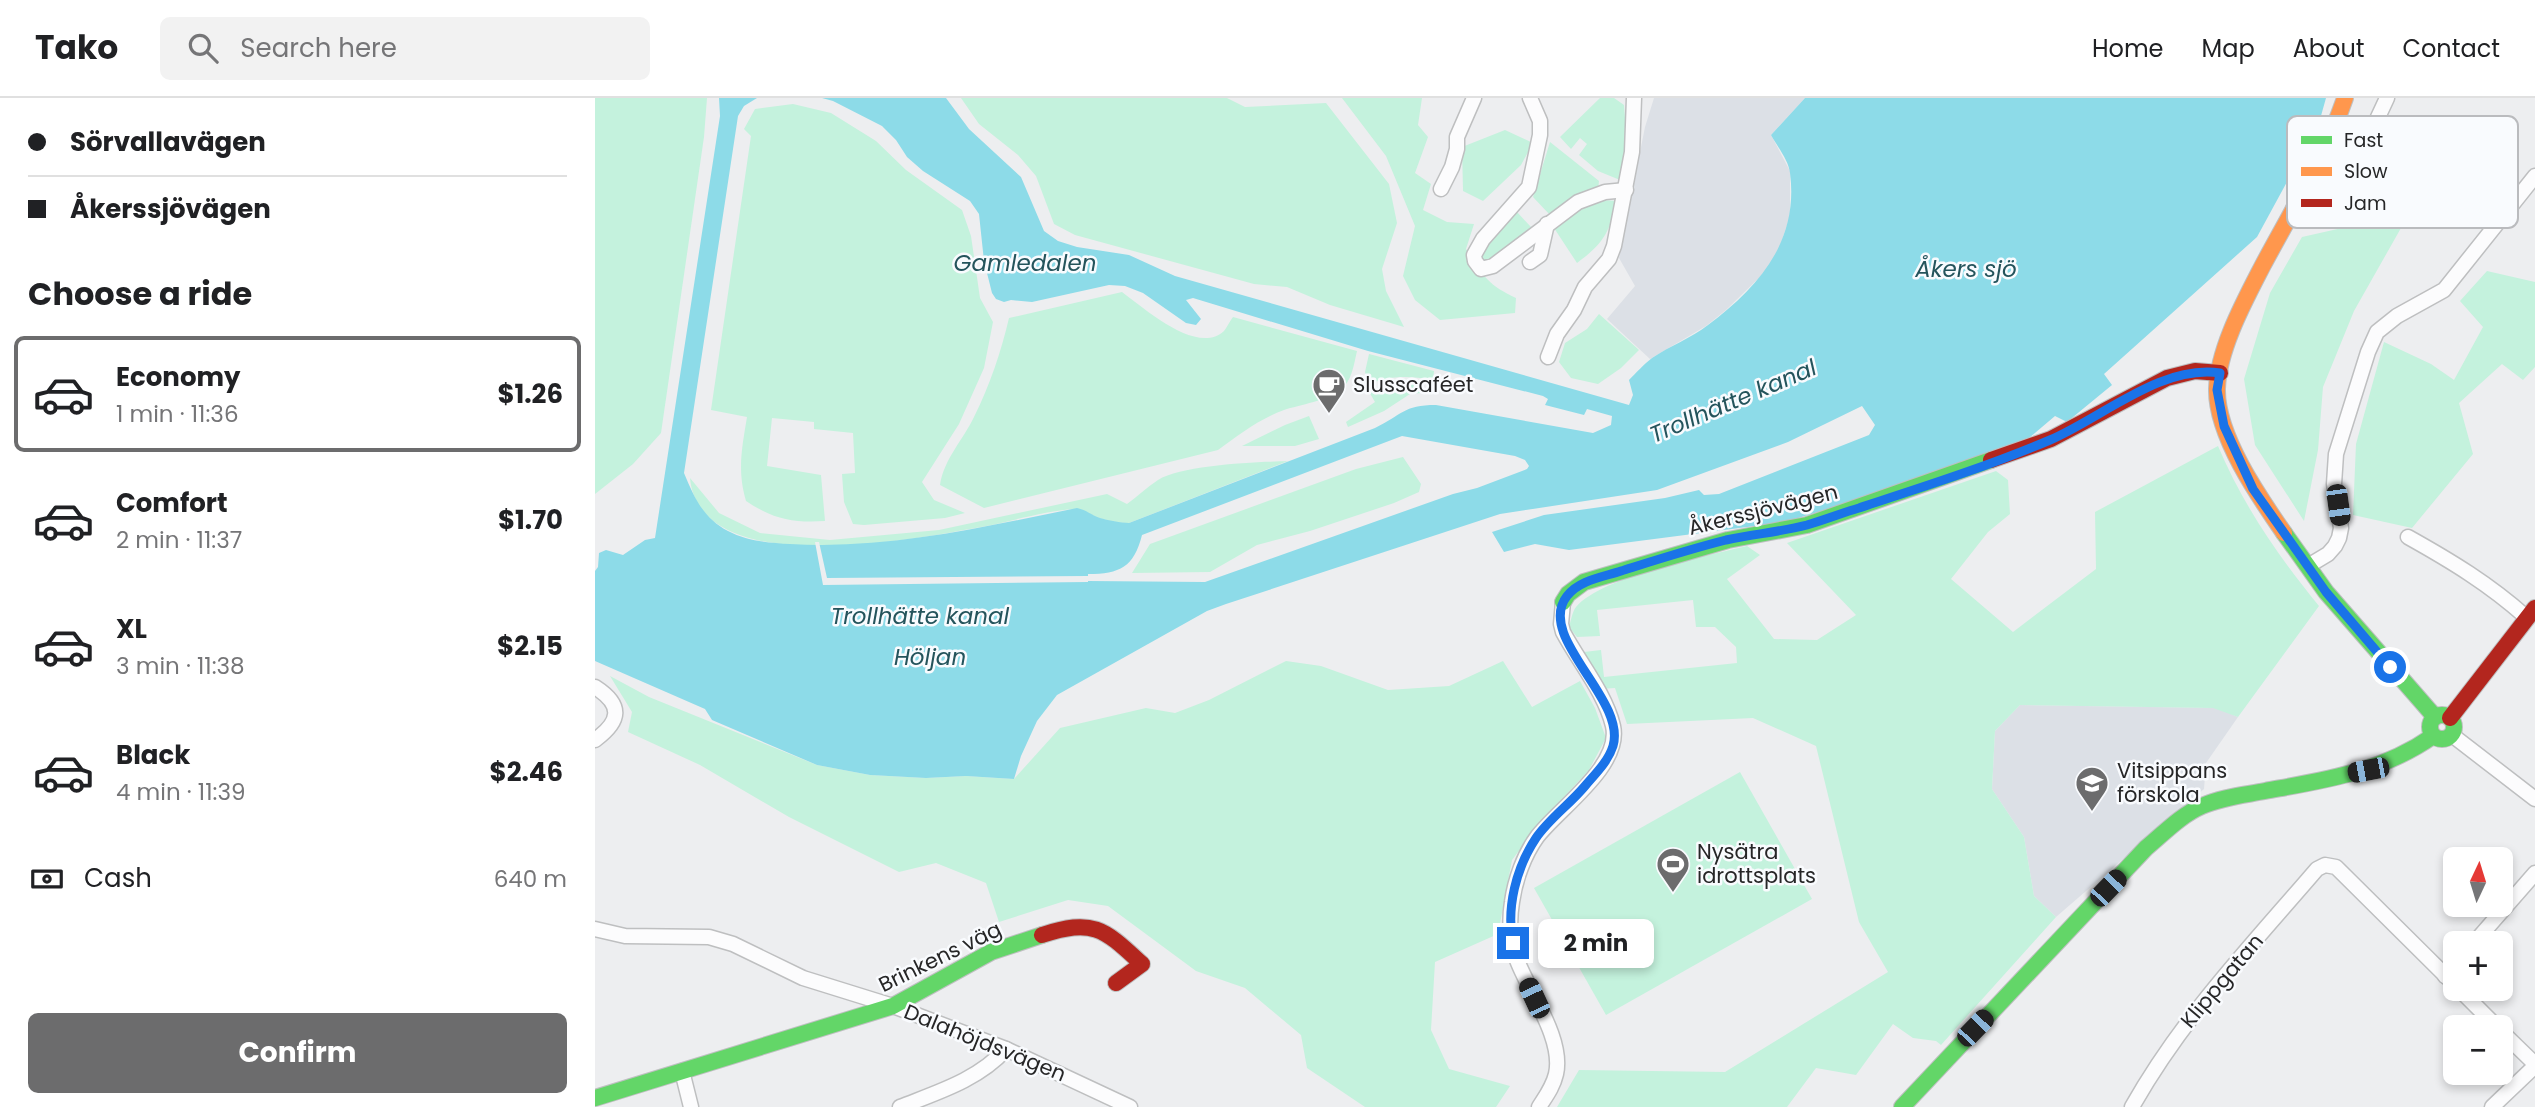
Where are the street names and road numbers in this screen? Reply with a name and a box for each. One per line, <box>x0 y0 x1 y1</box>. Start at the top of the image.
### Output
street label: Åkerssjövägen <box>1685 477 1841 542</box>
street label: Brinkens väg <box>874 914 1006 999</box>
street label: Klippgatan <box>2174 927 2270 1034</box>
street label: Dalahöjdsvägen <box>900 997 1070 1088</box>

